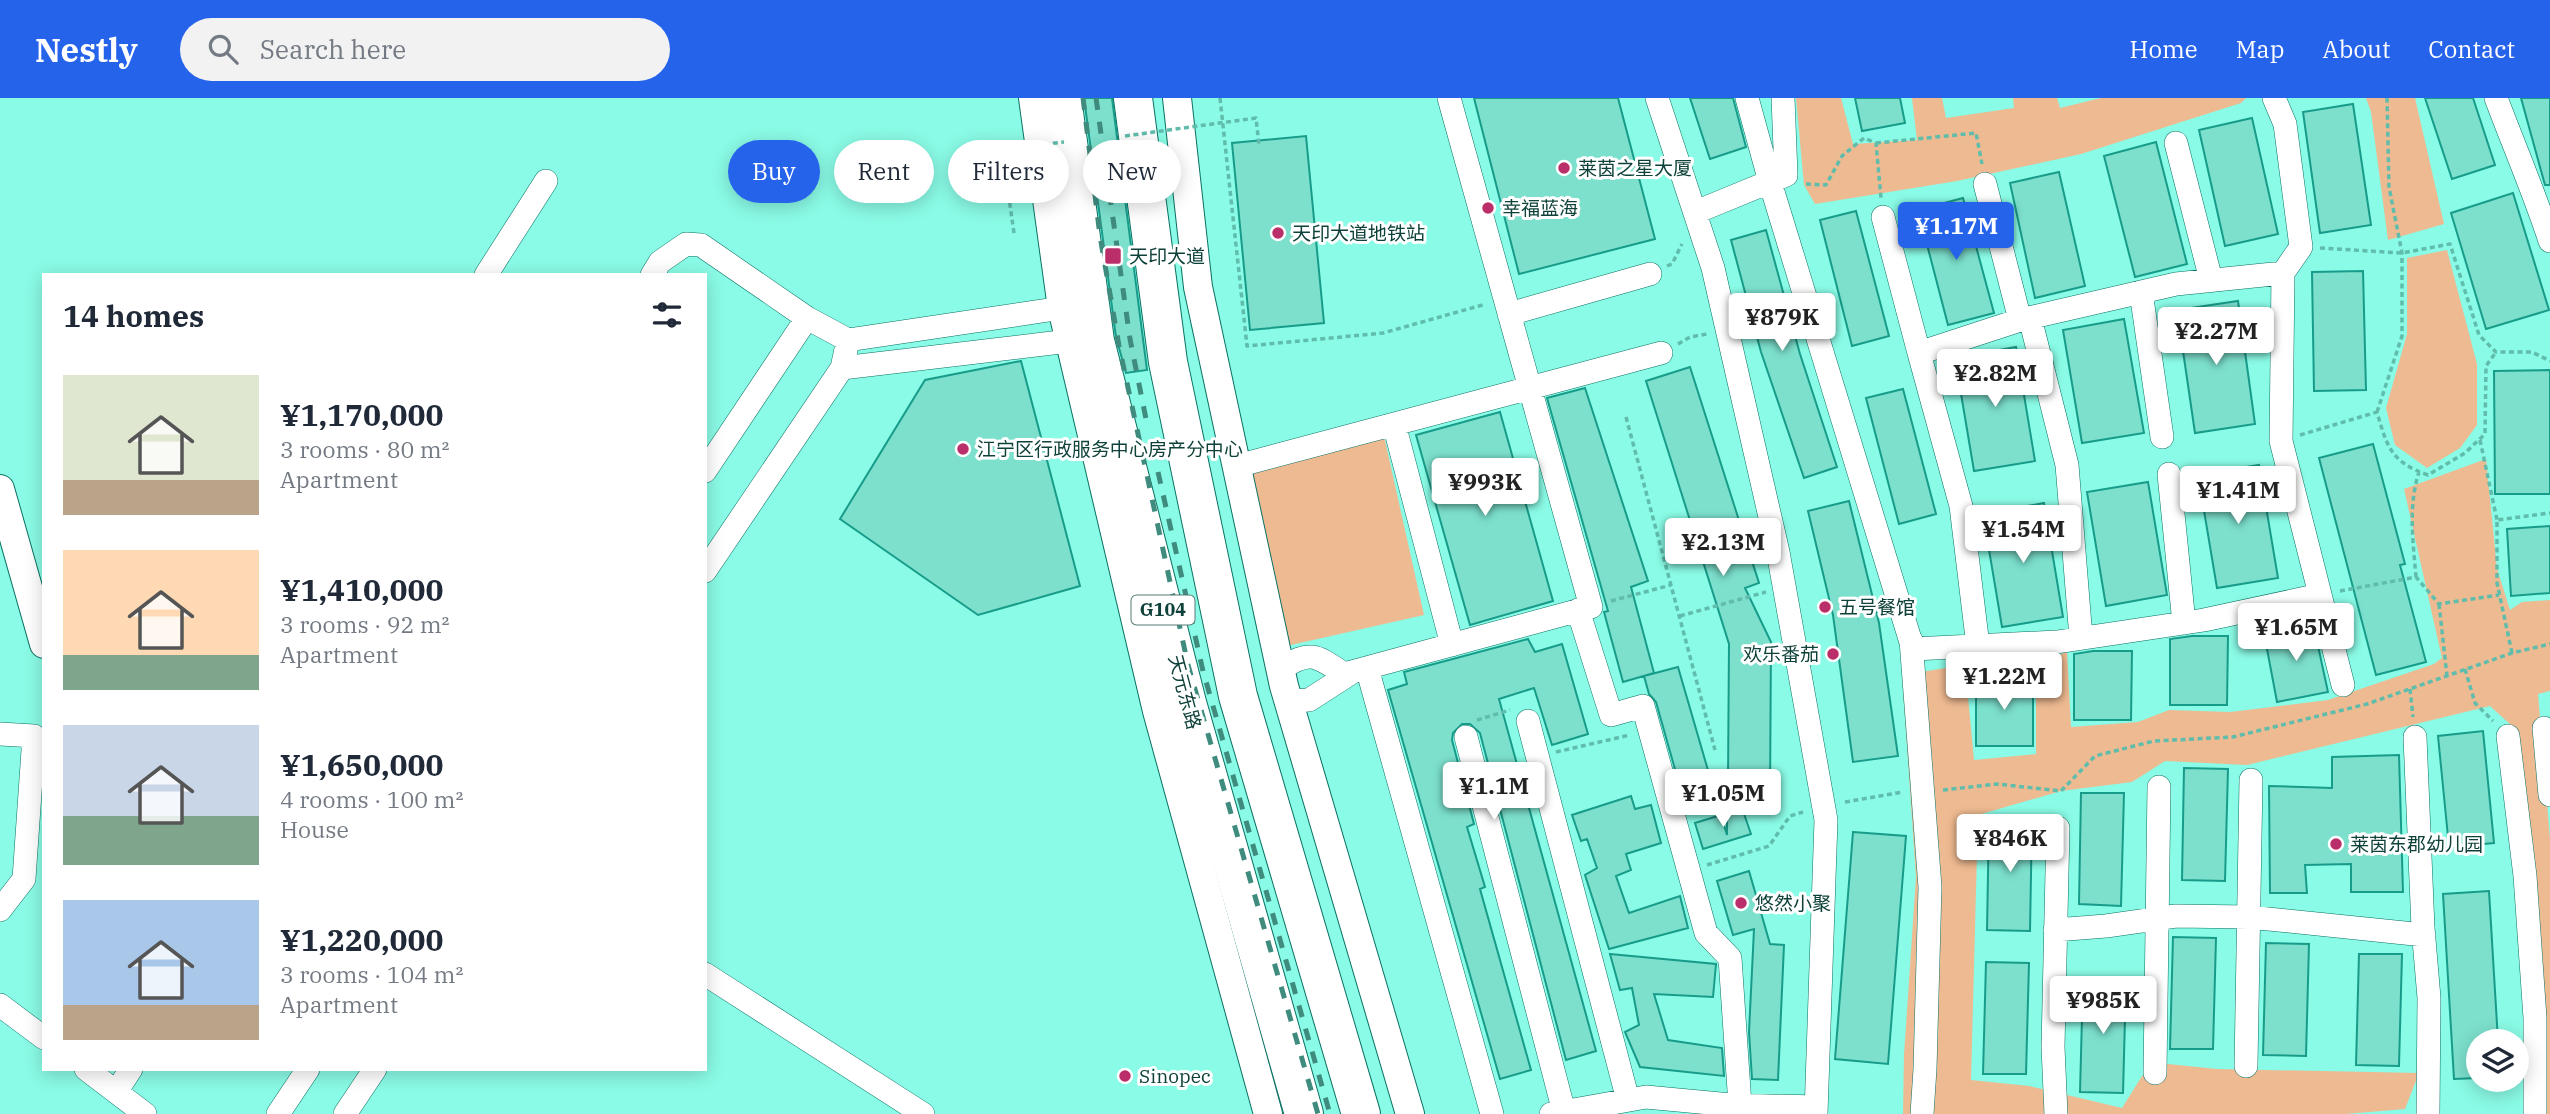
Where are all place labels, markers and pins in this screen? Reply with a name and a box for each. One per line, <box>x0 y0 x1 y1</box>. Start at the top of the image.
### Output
place label: 莱茵之星大厦 <box>1578 156 1692 180</box>
marker: 莱茵之星大厦 <box>1556 160 1572 176</box>
place label: 幸福蓝海 <box>1502 196 1578 220</box>
marker: 幸福蓝海 <box>1480 200 1496 216</box>
pin: ¥1.17M <box>1899 202 2013 262</box>
place label: 天印大道地铁站 <box>1292 221 1425 245</box>
marker: 天印大道地铁站 <box>1270 225 1286 241</box>
place label: 天印大道 <box>1129 244 1205 268</box>
marker: 天印大道 <box>1103 246 1123 266</box>
pin: ¥879K <box>1733 294 1831 353</box>
pin: ¥2.27M <box>2159 308 2273 367</box>
pin: ¥2.82M <box>1938 350 2052 409</box>
place label: 江宁区行政服务中心房产分中心 <box>977 437 1243 461</box>
marker: 江宁区行政服务中心房产分中心 <box>955 441 971 457</box>
pin: ¥993K <box>1436 458 1534 518</box>
pin: ¥1.41M <box>2181 466 2295 526</box>
pin: ¥1.54M <box>1966 505 2080 565</box>
pin: ¥2.13M <box>1666 518 1780 578</box>
place label: 五号餐馆 <box>1839 595 1915 619</box>
marker: 五号餐馆 <box>1817 599 1833 615</box>
pin: ¥1.65M <box>2239 603 2353 663</box>
place label: 欢乐番茄 <box>1743 642 1819 666</box>
marker: 欢乐番茄 <box>1825 646 1841 662</box>
pin: ¥1.22M <box>1947 652 2061 712</box>
pin: ¥1.1M <box>1445 762 1543 822</box>
pin: ¥1.05M <box>1666 770 1780 829</box>
pin: ¥846K <box>1961 814 2059 874</box>
place label: 莱茵东郡幼儿园 <box>2350 832 2483 856</box>
marker: 莱茵东郡幼儿园 <box>2328 836 2344 852</box>
place label: 悠然小聚 <box>1755 891 1831 915</box>
marker: 悠然小聚 <box>1733 895 1749 911</box>
pin: ¥985K <box>2054 976 2152 1036</box>
place label: Sinopec <box>1139 1064 1211 1088</box>
marker: Sinopec <box>1117 1068 1133 1084</box>

